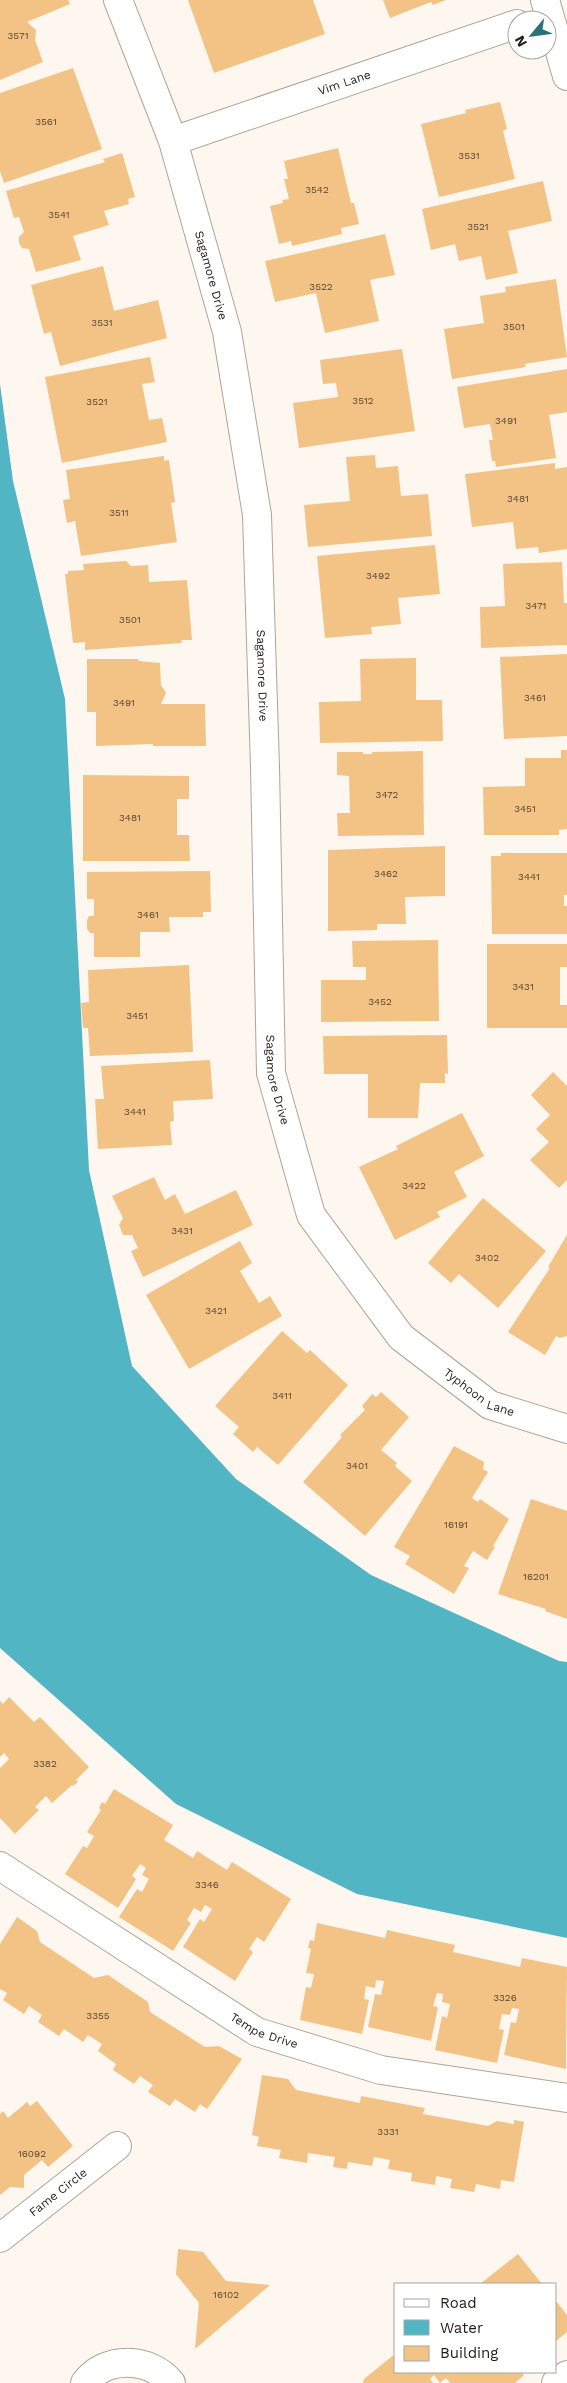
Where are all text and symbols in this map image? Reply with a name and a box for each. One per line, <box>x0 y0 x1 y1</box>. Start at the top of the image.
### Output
north arrow <box>507 10 557 60</box>
house number: 3571 <box>7 30 29 41</box>
text: N <box>511 33 530 50</box>
street label: Vim Lane <box>316 67 373 98</box>
house number: 3561 <box>35 116 57 127</box>
house number: 3531 <box>458 150 480 161</box>
house number: 3542 <box>305 184 329 195</box>
house number: 3541 <box>48 209 70 220</box>
house number: 3521 <box>467 221 489 232</box>
street label: Sagamore Drive <box>192 229 230 322</box>
house number: 3522 <box>309 281 333 292</box>
house number: 3531 <box>91 317 113 328</box>
house number: 3501 <box>503 321 525 332</box>
house number: 3512 <box>352 395 374 406</box>
house number: 3521 <box>86 396 108 407</box>
house number: 3491 <box>495 415 517 426</box>
house number: 3481 <box>507 493 529 504</box>
house number: 3511 <box>109 507 129 518</box>
house number: 3492 <box>366 570 390 581</box>
house number: 3471 <box>526 600 546 611</box>
house number: 3501 <box>119 614 141 625</box>
street label: Sagamore Drive <box>254 630 271 722</box>
house number: 3461 <box>524 692 546 703</box>
house number: 3491 <box>113 697 135 708</box>
house number: 3472 <box>376 789 399 800</box>
house number: 3451 <box>514 803 536 814</box>
house number: 3481 <box>119 812 141 823</box>
house number: 3462 <box>374 868 398 879</box>
house number: 3441 <box>518 871 540 882</box>
house number: 3461 <box>137 909 159 920</box>
house number: 3431 <box>512 981 534 992</box>
house number: 3452 <box>368 996 392 1007</box>
house number: 3451 <box>126 1010 148 1021</box>
street label: Sagamore Drive <box>263 1034 292 1126</box>
house number: 3441 <box>124 1106 146 1117</box>
house number: 3422 <box>402 1180 426 1191</box>
house number: 3431 <box>171 1225 193 1236</box>
house number: 3402 <box>475 1252 499 1263</box>
house number: 3421 <box>205 1305 227 1316</box>
street label: Typhoon Lane <box>441 1365 516 1419</box>
house number: 3411 <box>272 1390 292 1401</box>
house number: 3401 <box>346 1460 368 1471</box>
house number: 16191 <box>444 1519 468 1530</box>
house number: 16201 <box>523 1571 549 1582</box>
house number: 3382 <box>33 1758 57 1769</box>
house number: 3346 <box>195 1879 219 1890</box>
house number: 3326 <box>493 1992 517 2003</box>
house number: 3355 <box>86 2010 110 2021</box>
street label: Tempe Drive <box>228 2010 300 2051</box>
house number: 3331 <box>377 2126 399 2137</box>
house number: 16092 <box>18 2148 46 2159</box>
street label: Fame Circle <box>27 2165 90 2219</box>
legend <box>394 2283 557 2373</box>
house number: 16102 <box>213 2289 239 2300</box>
text: Road <box>440 2294 477 2312</box>
text: Water <box>440 2319 483 2337</box>
text: Building <box>440 2344 498 2362</box>

